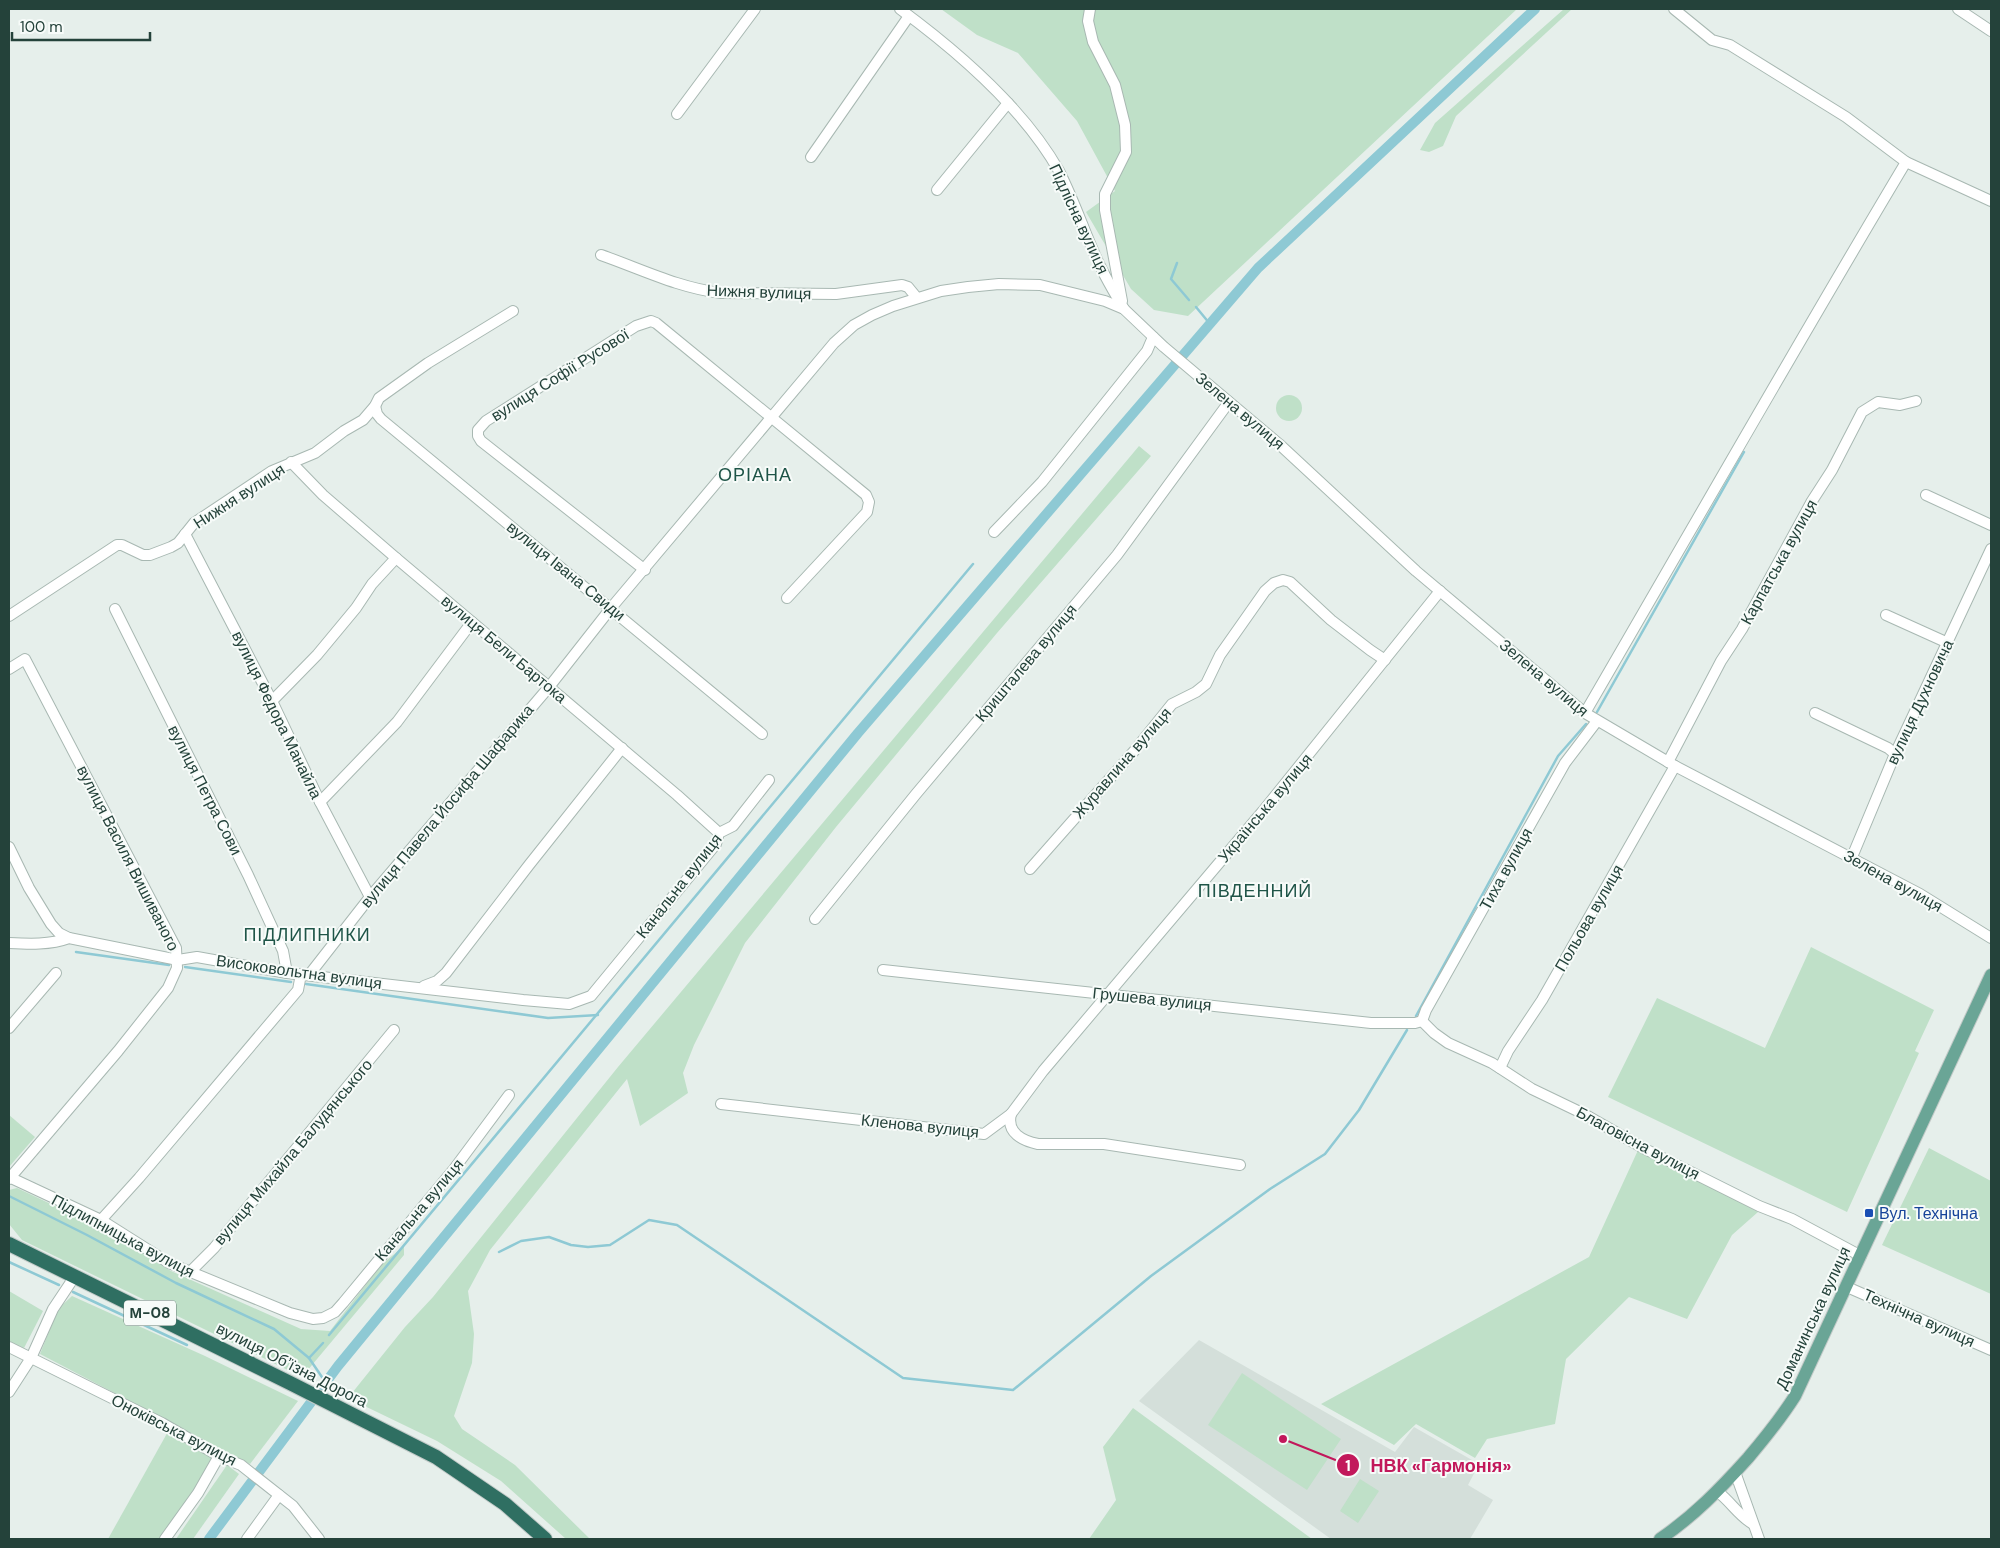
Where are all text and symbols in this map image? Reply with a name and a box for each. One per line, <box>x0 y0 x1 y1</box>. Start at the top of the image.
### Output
scale bar <box>12 10 150 42</box>
text: 100 m <box>20 17 63 37</box>
street label: Підлісна вулиця <box>1044 161 1114 277</box>
street label: Нижня вулиця <box>706 280 812 304</box>
street label: вулиця Софії Русової <box>487 324 634 426</box>
street label: Зелена вулиця <box>1191 368 1289 454</box>
street label: Нижня вулиця <box>189 459 289 533</box>
district label: ОРІАНА <box>718 463 792 487</box>
street label: Карпатська вулиця <box>1736 496 1822 628</box>
street label: вулиця Івана Свиди <box>502 517 630 625</box>
street label: вулиця Бели Бартока <box>437 590 571 708</box>
street label: Кришталева вулиця <box>971 600 1081 726</box>
street label: вулиця Федора Манайла <box>227 627 327 803</box>
street label: Зелена вулиця <box>1495 635 1593 721</box>
street label: вулиця Духновича <box>1882 636 1958 768</box>
street label: вулиця Павела Йосифа Шафарика <box>356 700 538 912</box>
street label: Журавлина вулиця <box>1068 703 1176 823</box>
street label: вулиця Петра Сови <box>163 721 247 859</box>
street label: Українська вулиця <box>1213 749 1317 867</box>
street label: вулиця Василя Вишиваного <box>72 762 184 954</box>
street label: Тиха вулиця <box>1475 824 1537 914</box>
street label: Канальна вулиця <box>631 829 727 943</box>
street label: Зелена вулиця <box>1840 845 1946 917</box>
street label: Польова вулиця <box>1550 861 1628 975</box>
district label: ПІВДЕННИЙ <box>1198 879 1312 903</box>
district label: ПІДЛИПНИКИ <box>243 923 371 947</box>
street label: Високовольтна вулиця <box>215 950 383 994</box>
street label: Грушева вулиця <box>1091 982 1213 1016</box>
street label: вулиця Михайла Балудянського <box>209 1055 377 1249</box>
street label: Благовісна вулиця <box>1573 1102 1703 1184</box>
street label: Кленова вулиця <box>860 1109 980 1143</box>
street label: Канальна вулиця <box>370 1154 468 1266</box>
street label: Підлипницька вулиця <box>48 1189 198 1283</box>
place label: Вул. Технічна <box>1879 1203 1978 1224</box>
marker: Вул. Технічна <box>1863 1207 1875 1219</box>
street label: Доманинська вулиця <box>1771 1243 1855 1393</box>
street label: Технічна вулиця <box>1860 1284 1978 1352</box>
road number: М-08 <box>124 1300 176 1326</box>
street label: вулиця Обʼїзна Дорога <box>213 1318 371 1412</box>
street label: Оноківська вулиця <box>108 1389 240 1471</box>
callout: НВК «Гармонія» <box>1335 1449 1521 1482</box>
text: НВК «Гармонія» <box>1371 1454 1511 1478</box>
text: 1 <box>1345 1456 1351 1476</box>

